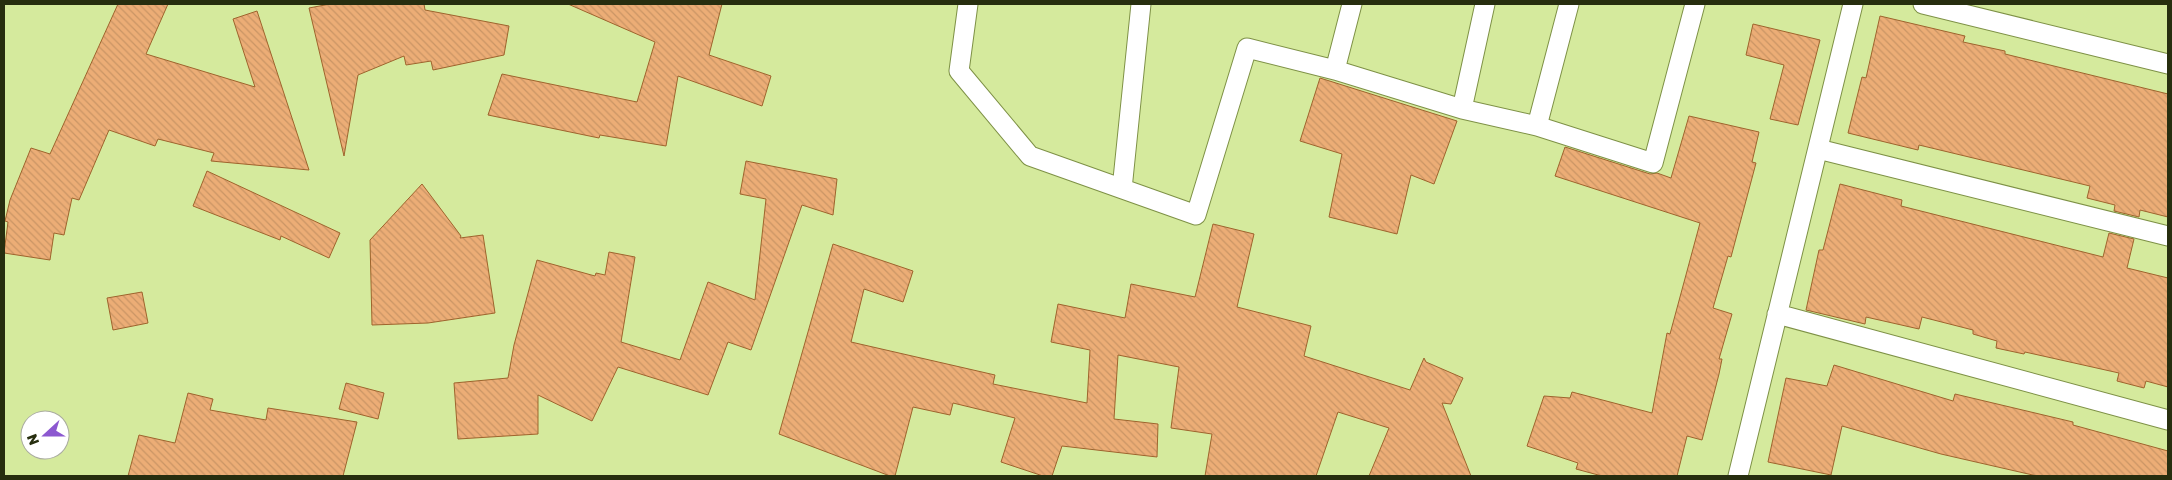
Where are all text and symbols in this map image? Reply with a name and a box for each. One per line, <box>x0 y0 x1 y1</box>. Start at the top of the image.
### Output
north arrow <box>20 410 70 460</box>
text: N <box>23 432 42 448</box>

